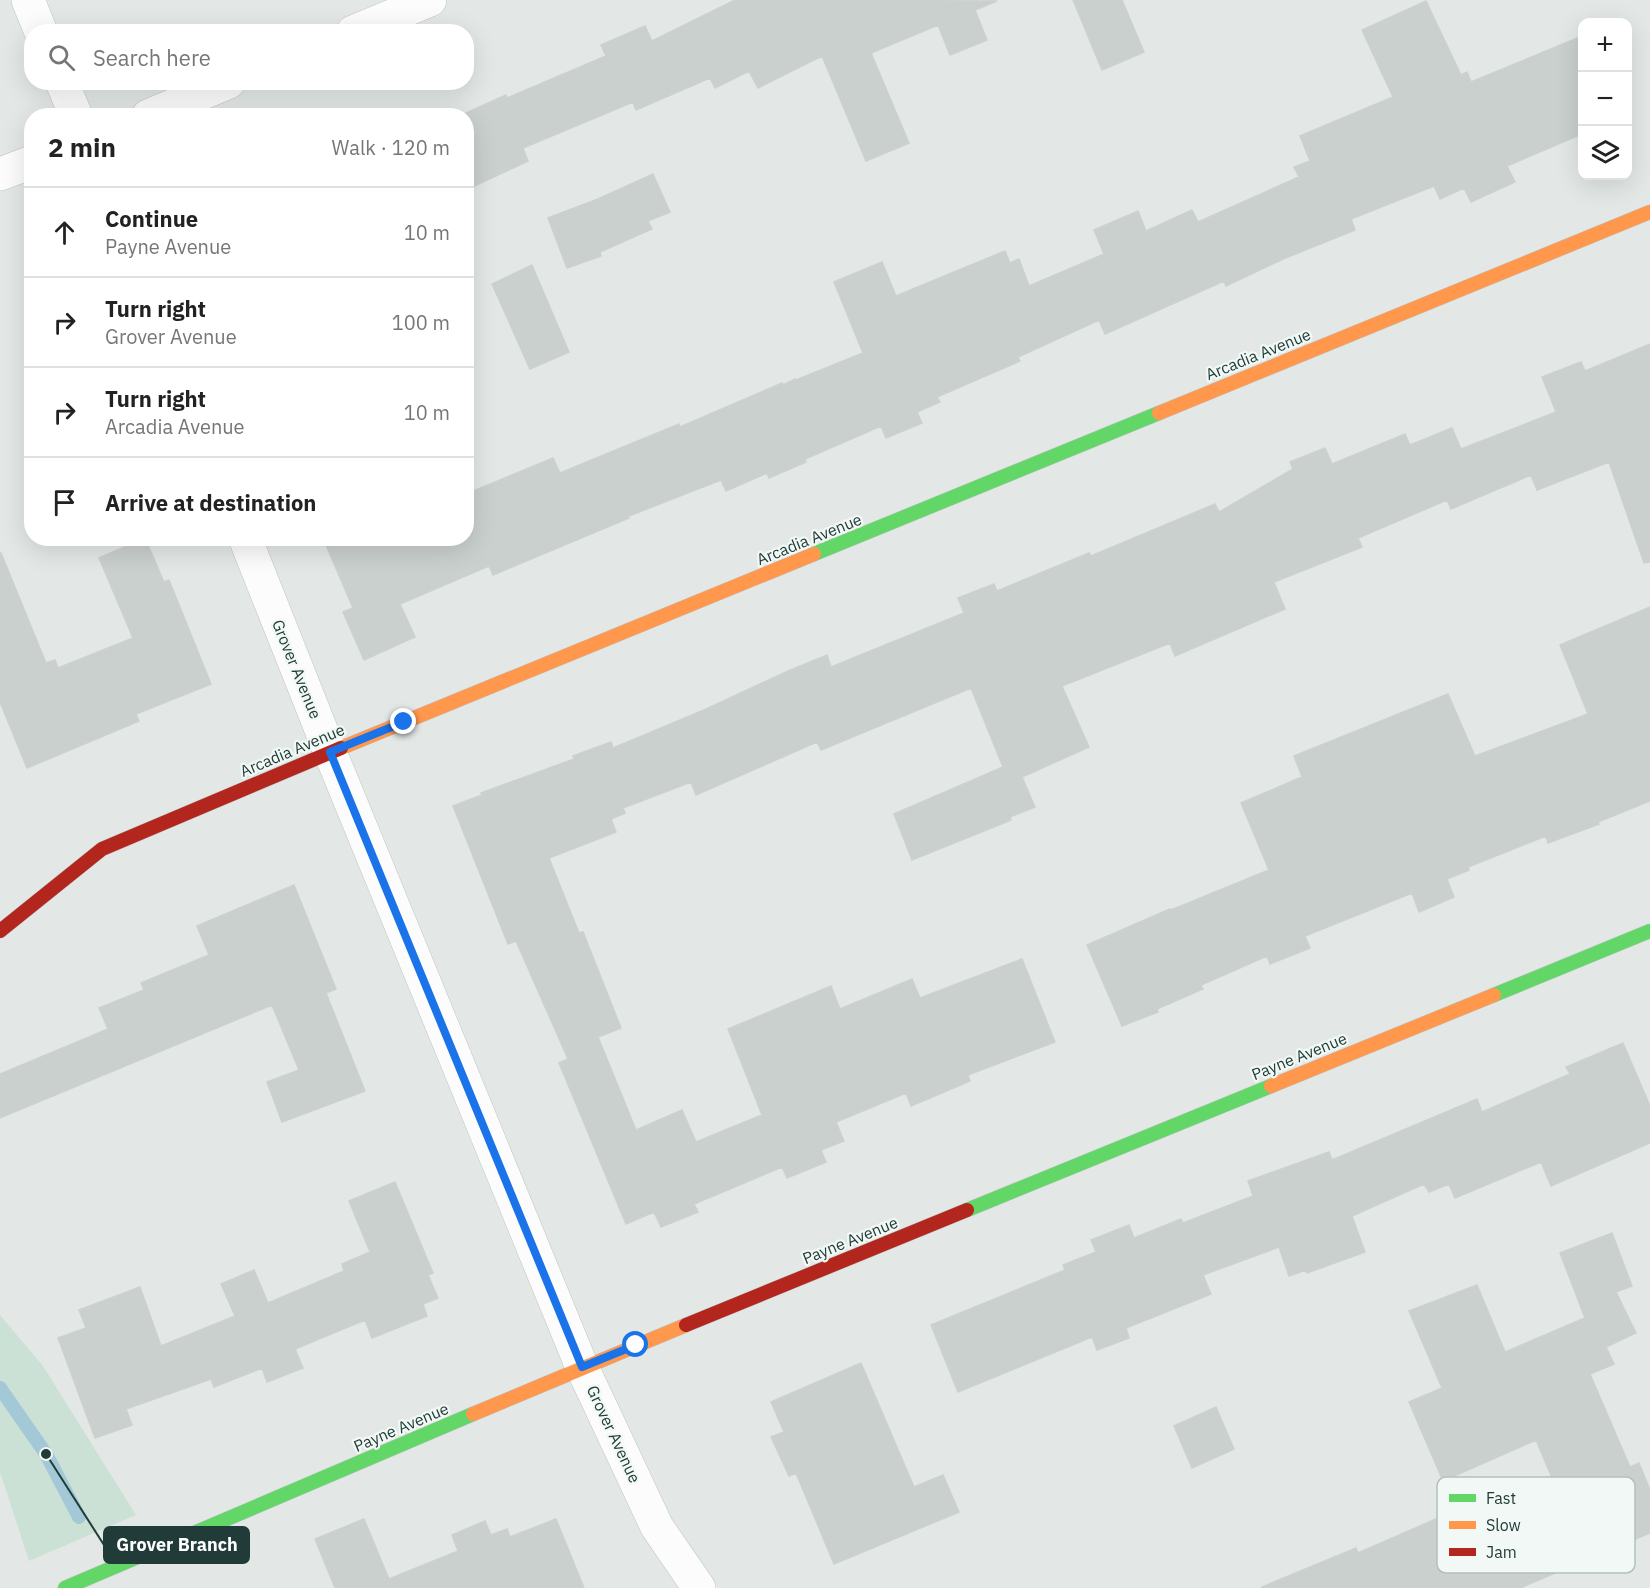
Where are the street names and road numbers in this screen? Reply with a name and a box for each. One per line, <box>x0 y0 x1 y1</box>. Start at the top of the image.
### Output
street label: Arcadia Avenue <box>1202 324 1314 384</box>
street label: Arcadia Avenue <box>753 509 865 569</box>
street label: Grover Avenue <box>268 616 326 722</box>
street label: Arcadia Avenue <box>237 719 347 781</box>
street label: Payne Avenue <box>1248 1028 1350 1084</box>
street label: Payne Avenue <box>799 1212 901 1268</box>
street label: Grover Avenue <box>583 1382 645 1486</box>
street label: Payne Avenue <box>351 1398 452 1456</box>

